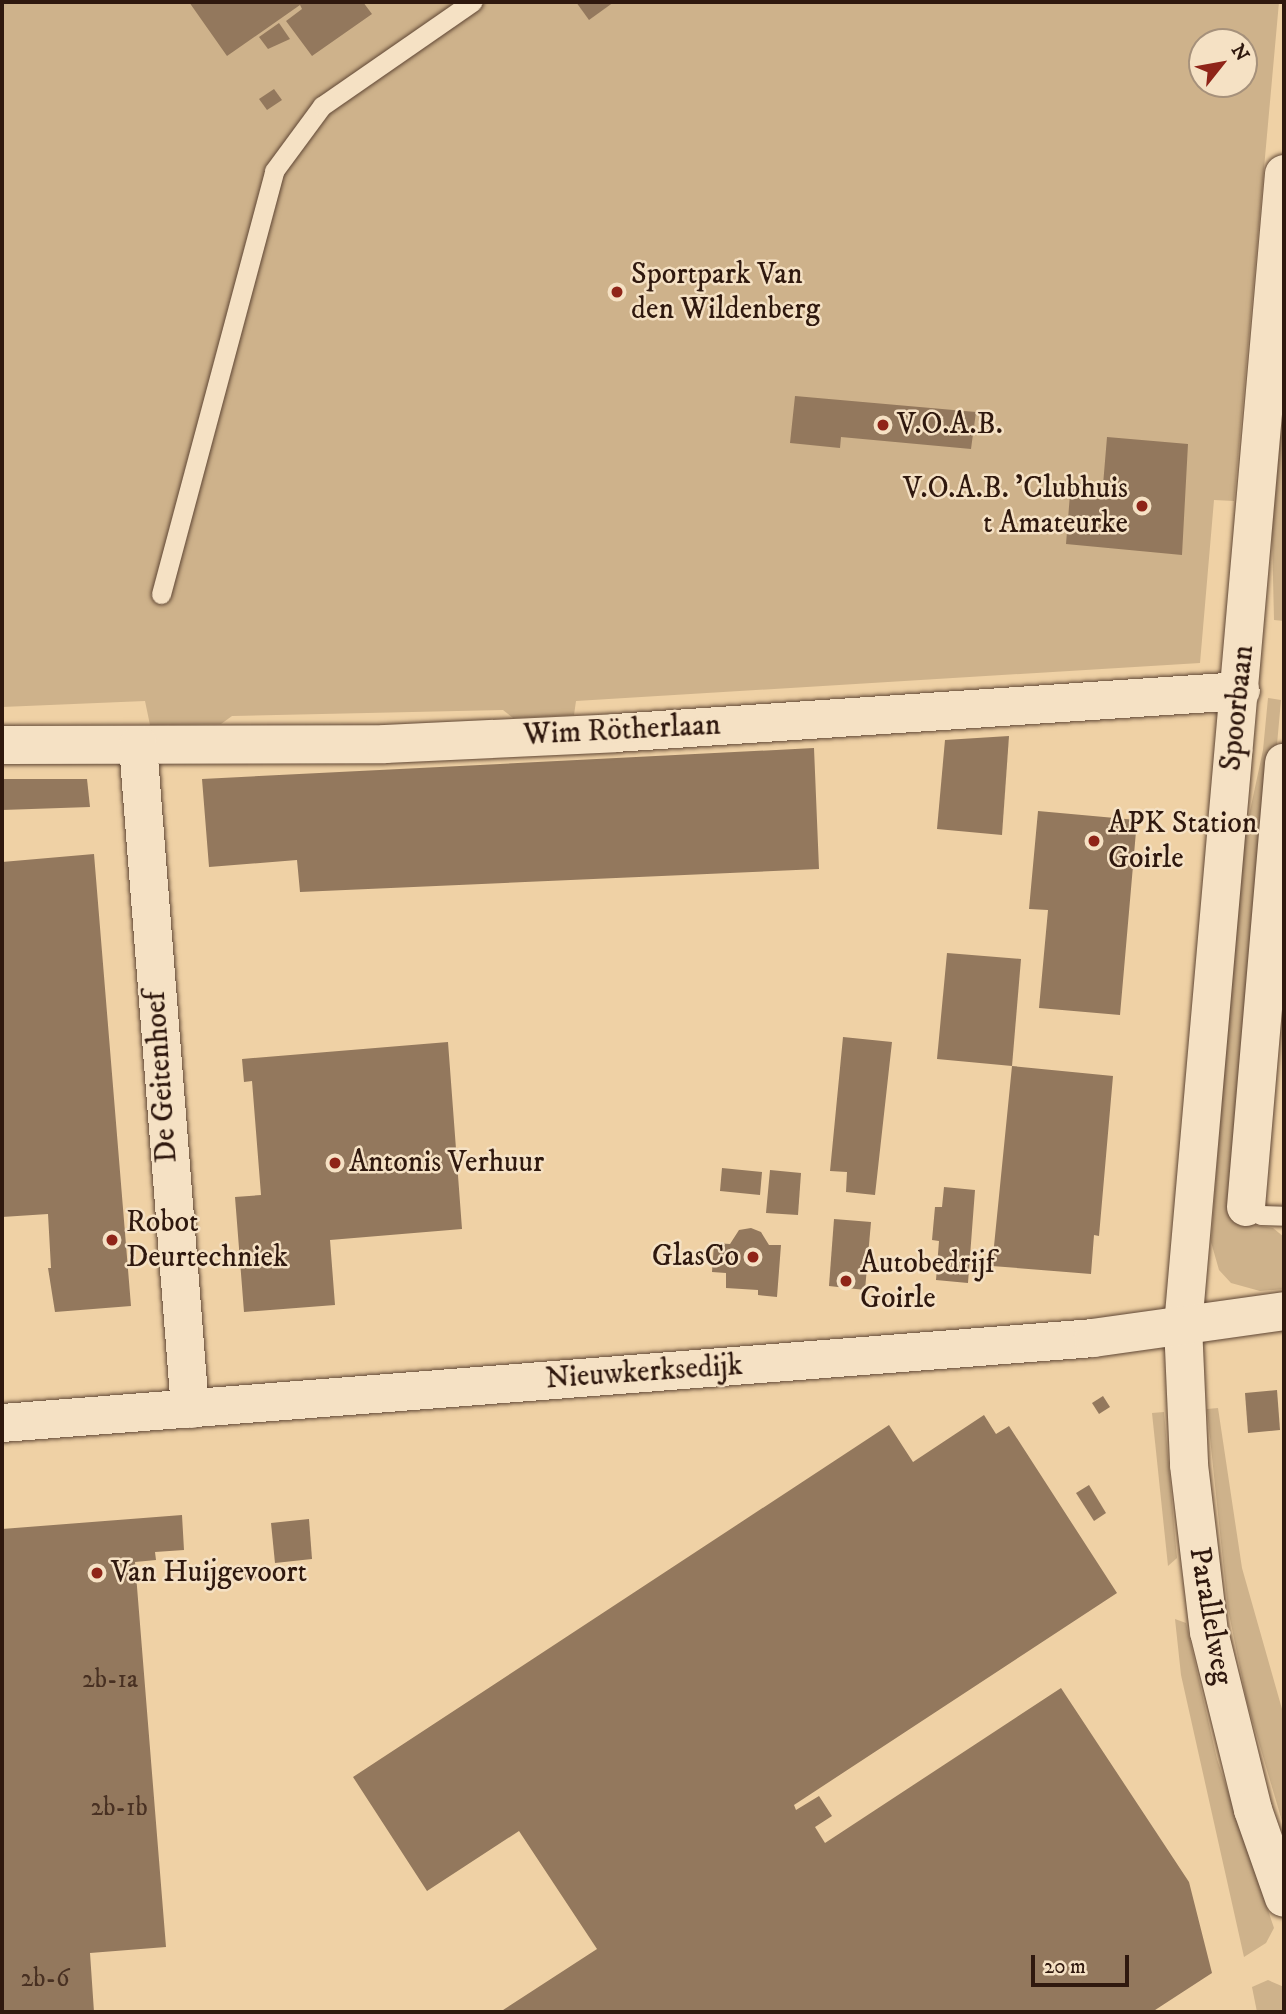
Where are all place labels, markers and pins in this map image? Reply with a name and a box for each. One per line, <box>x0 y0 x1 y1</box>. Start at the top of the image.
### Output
place label: Sportpark Van den Wildenberg <box>631 257 820 328</box>
marker: Sportpark Van den Wildenberg <box>609 284 625 300</box>
place label: V.O.A.B. <box>897 407 1003 443</box>
marker: V.O.A.B. <box>875 417 891 433</box>
place label: V.O.A.B. 'Clubhuis t Amateurke <box>903 471 1128 542</box>
marker: V.O.A.B. 'Clubhuis t Amateurke <box>1134 498 1150 514</box>
place label: APK Station Goirle <box>1108 806 1258 876</box>
marker: APK Station Goirle <box>1086 833 1102 849</box>
place label: Antonis Verhuur <box>349 1145 544 1181</box>
marker: Antonis Verhuur <box>327 1155 343 1171</box>
place label: Robot Deurtechniek <box>126 1205 288 1276</box>
marker: Robot Deurtechniek <box>104 1232 120 1248</box>
place label: GlasCo <box>652 1239 739 1275</box>
place label: Autobedrijf Goirle <box>860 1246 995 1316</box>
marker: GlasCo <box>745 1249 761 1265</box>
marker: Autobedrijf Goirle <box>838 1273 854 1289</box>
place label: Van Huijgevoort <box>111 1555 307 1591</box>
marker: Van Huijgevoort <box>89 1565 105 1581</box>

